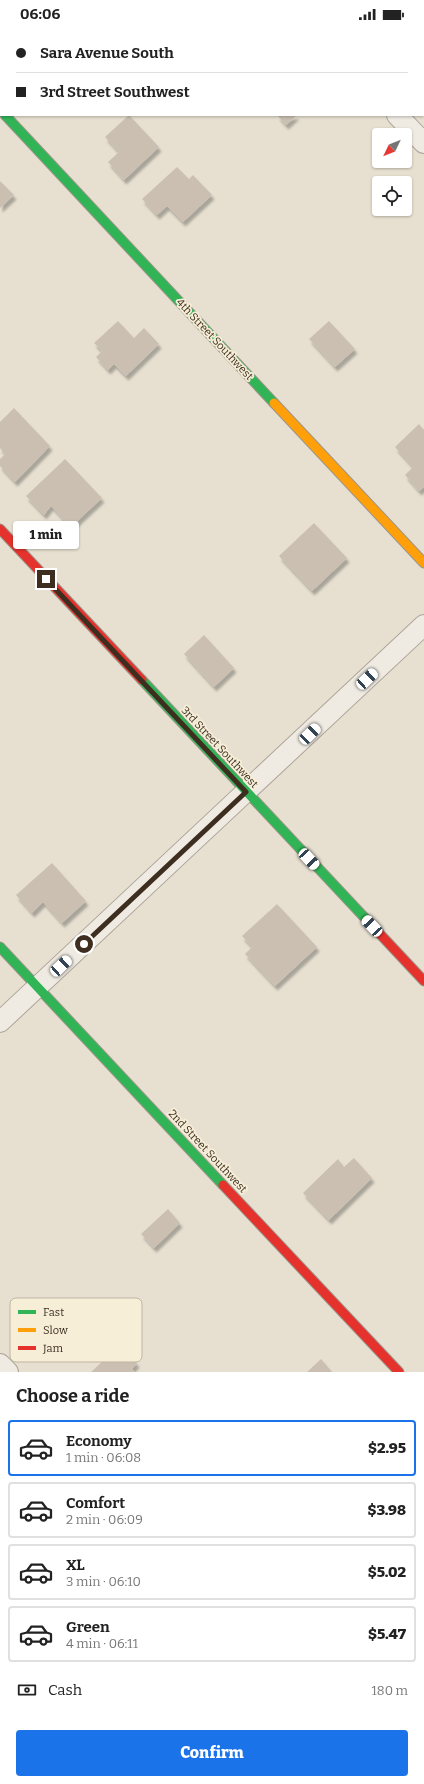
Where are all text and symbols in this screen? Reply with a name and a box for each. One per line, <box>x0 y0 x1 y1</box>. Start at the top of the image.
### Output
text: 06:06 <box>20 5 60 23</box>
text: Sara Avenue South <box>40 44 174 62</box>
text: 3rd Street Southwest <box>40 83 190 101</box>
north arrow <box>372 128 412 168</box>
map controls <box>372 128 412 216</box>
button: locate <box>372 176 412 216</box>
street label: 4th Street Southwest <box>174 296 256 383</box>
callout: 1 min <box>13 521 79 549</box>
text: 1 min <box>29 527 63 542</box>
route end <box>37 570 55 588</box>
car <box>354 666 380 692</box>
street label: 3rd Street Southwest <box>179 704 261 791</box>
car <box>297 721 323 747</box>
car <box>296 846 322 872</box>
car <box>359 913 385 939</box>
route start <box>75 935 93 953</box>
car <box>48 953 74 979</box>
street label: 2nd Street Southwest <box>166 1107 250 1196</box>
legend <box>10 1298 142 1362</box>
text: Fast <box>43 1306 64 1319</box>
text: Slow <box>43 1324 68 1337</box>
text: Jam <box>42 1342 63 1355</box>
text: Choose a ride <box>16 1385 129 1407</box>
icon: car <box>18 1430 54 1466</box>
text: Economy <box>66 1432 132 1450</box>
text: $2.95 <box>368 1439 406 1457</box>
text: 1 min · 06:08 <box>66 1450 141 1465</box>
icon: car <box>18 1492 54 1528</box>
text: Comfort <box>66 1494 125 1512</box>
text: $3.98 <box>368 1501 406 1519</box>
text: 2 min · 06:09 <box>66 1512 143 1527</box>
icon: car <box>18 1554 54 1590</box>
text: XL <box>66 1556 85 1574</box>
text: $5.02 <box>368 1563 406 1581</box>
text: 3 min · 06:10 <box>66 1574 141 1589</box>
icon: car <box>18 1616 54 1652</box>
text: Green <box>66 1618 110 1636</box>
text: $5.47 <box>368 1625 406 1643</box>
text: 4 min · 06:11 <box>66 1636 138 1651</box>
icon: cash <box>16 1679 38 1701</box>
text: Cash <box>48 1681 82 1699</box>
text: 180 m <box>372 1683 408 1698</box>
button: Confirm <box>16 1730 408 1776</box>

